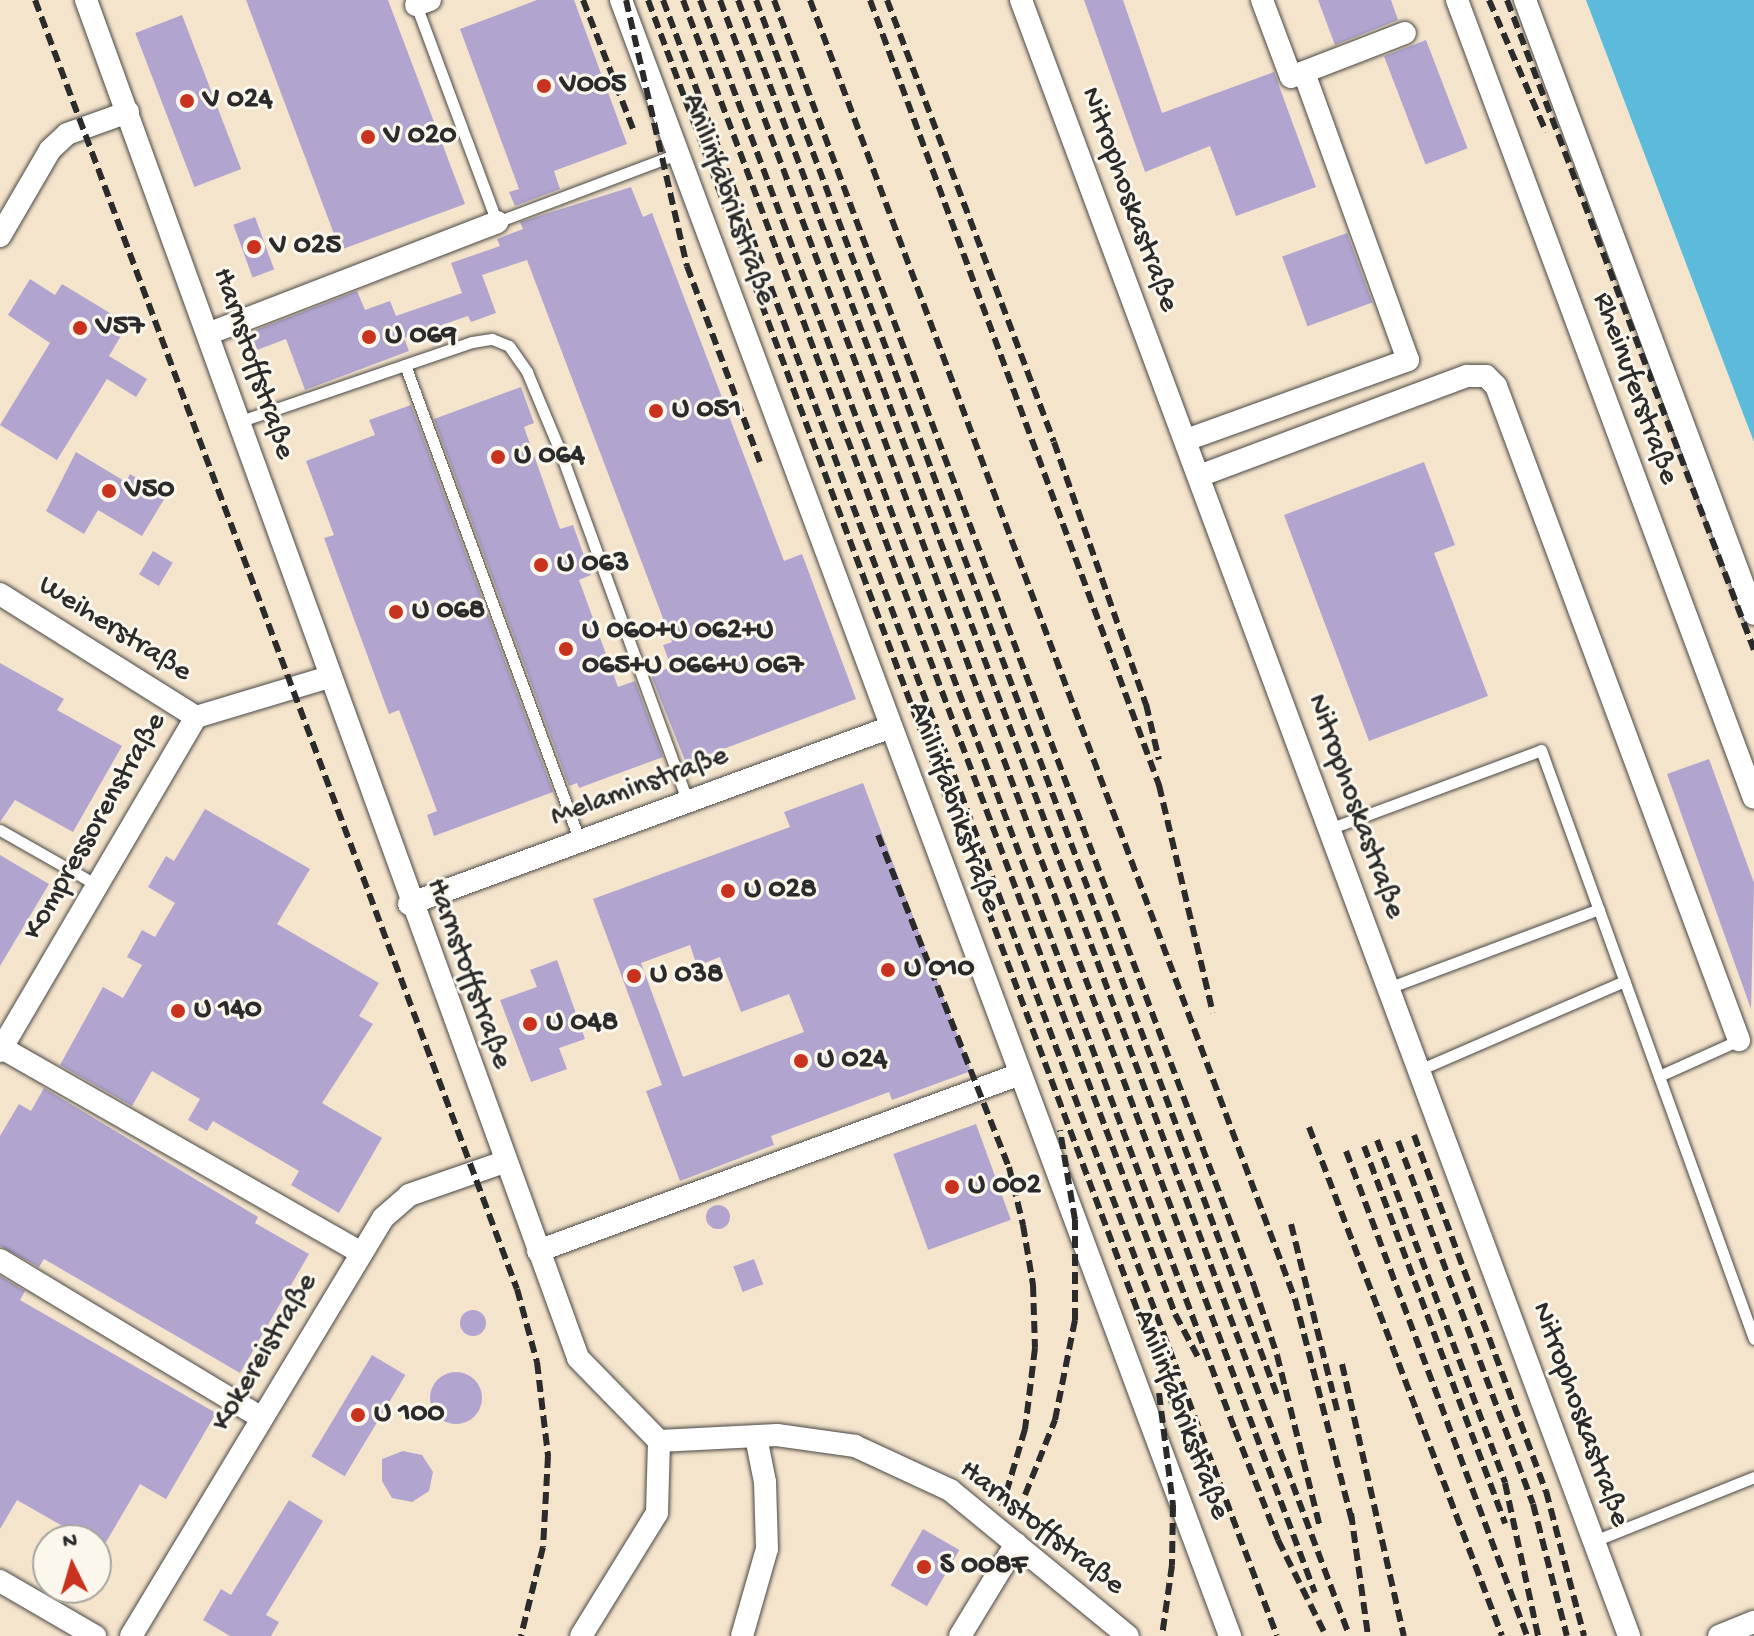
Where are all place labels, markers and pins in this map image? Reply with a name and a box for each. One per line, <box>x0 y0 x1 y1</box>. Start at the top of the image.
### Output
place label: V005 <box>560 68 627 104</box>
marker: V005 <box>535 77 553 95</box>
place label: V 024 <box>203 83 273 119</box>
marker: V 024 <box>178 92 196 110</box>
place label: V 020 <box>384 119 457 155</box>
marker: V 020 <box>359 128 377 146</box>
place label: V 025 <box>270 229 341 265</box>
marker: V 025 <box>245 238 263 256</box>
place label: V57 <box>96 310 144 346</box>
marker: V57 <box>71 319 89 337</box>
place label: U 069 <box>385 319 457 355</box>
marker: U 069 <box>360 328 378 346</box>
place label: U 051 <box>672 393 741 429</box>
marker: U 051 <box>647 402 665 420</box>
place label: U 064 <box>514 439 585 475</box>
marker: U 064 <box>489 448 507 466</box>
place label: V50 <box>125 473 174 509</box>
marker: V50 <box>100 482 118 500</box>
place label: U 063 <box>557 547 629 583</box>
marker: U 063 <box>532 556 550 574</box>
place label: U 068 <box>412 594 485 630</box>
marker: U 068 <box>387 603 405 621</box>
place label: U 060+U 062+U 065+U 066+U 067 <box>582 614 803 684</box>
marker: U 060+U 062+U 065+U 066+U 067 <box>557 640 575 658</box>
place label: U 028 <box>744 873 817 909</box>
marker: U 028 <box>719 882 737 900</box>
place label: U 010 <box>904 952 975 988</box>
place label: U 038 <box>650 958 723 994</box>
marker: U 010 <box>879 961 897 979</box>
marker: U 038 <box>625 967 643 985</box>
place label: U 140 <box>194 993 262 1029</box>
marker: U 140 <box>169 1002 187 1020</box>
place label: U 048 <box>546 1006 618 1042</box>
marker: U 048 <box>521 1015 539 1033</box>
place label: U 024 <box>817 1043 887 1079</box>
marker: U 024 <box>792 1052 810 1070</box>
place label: U 002 <box>968 1169 1041 1205</box>
marker: U 002 <box>943 1178 961 1196</box>
place label: U 100 <box>374 1397 445 1433</box>
marker: U 100 <box>349 1406 367 1424</box>
place label: S 008F <box>940 1549 1027 1585</box>
marker: S 008F <box>915 1558 933 1576</box>

